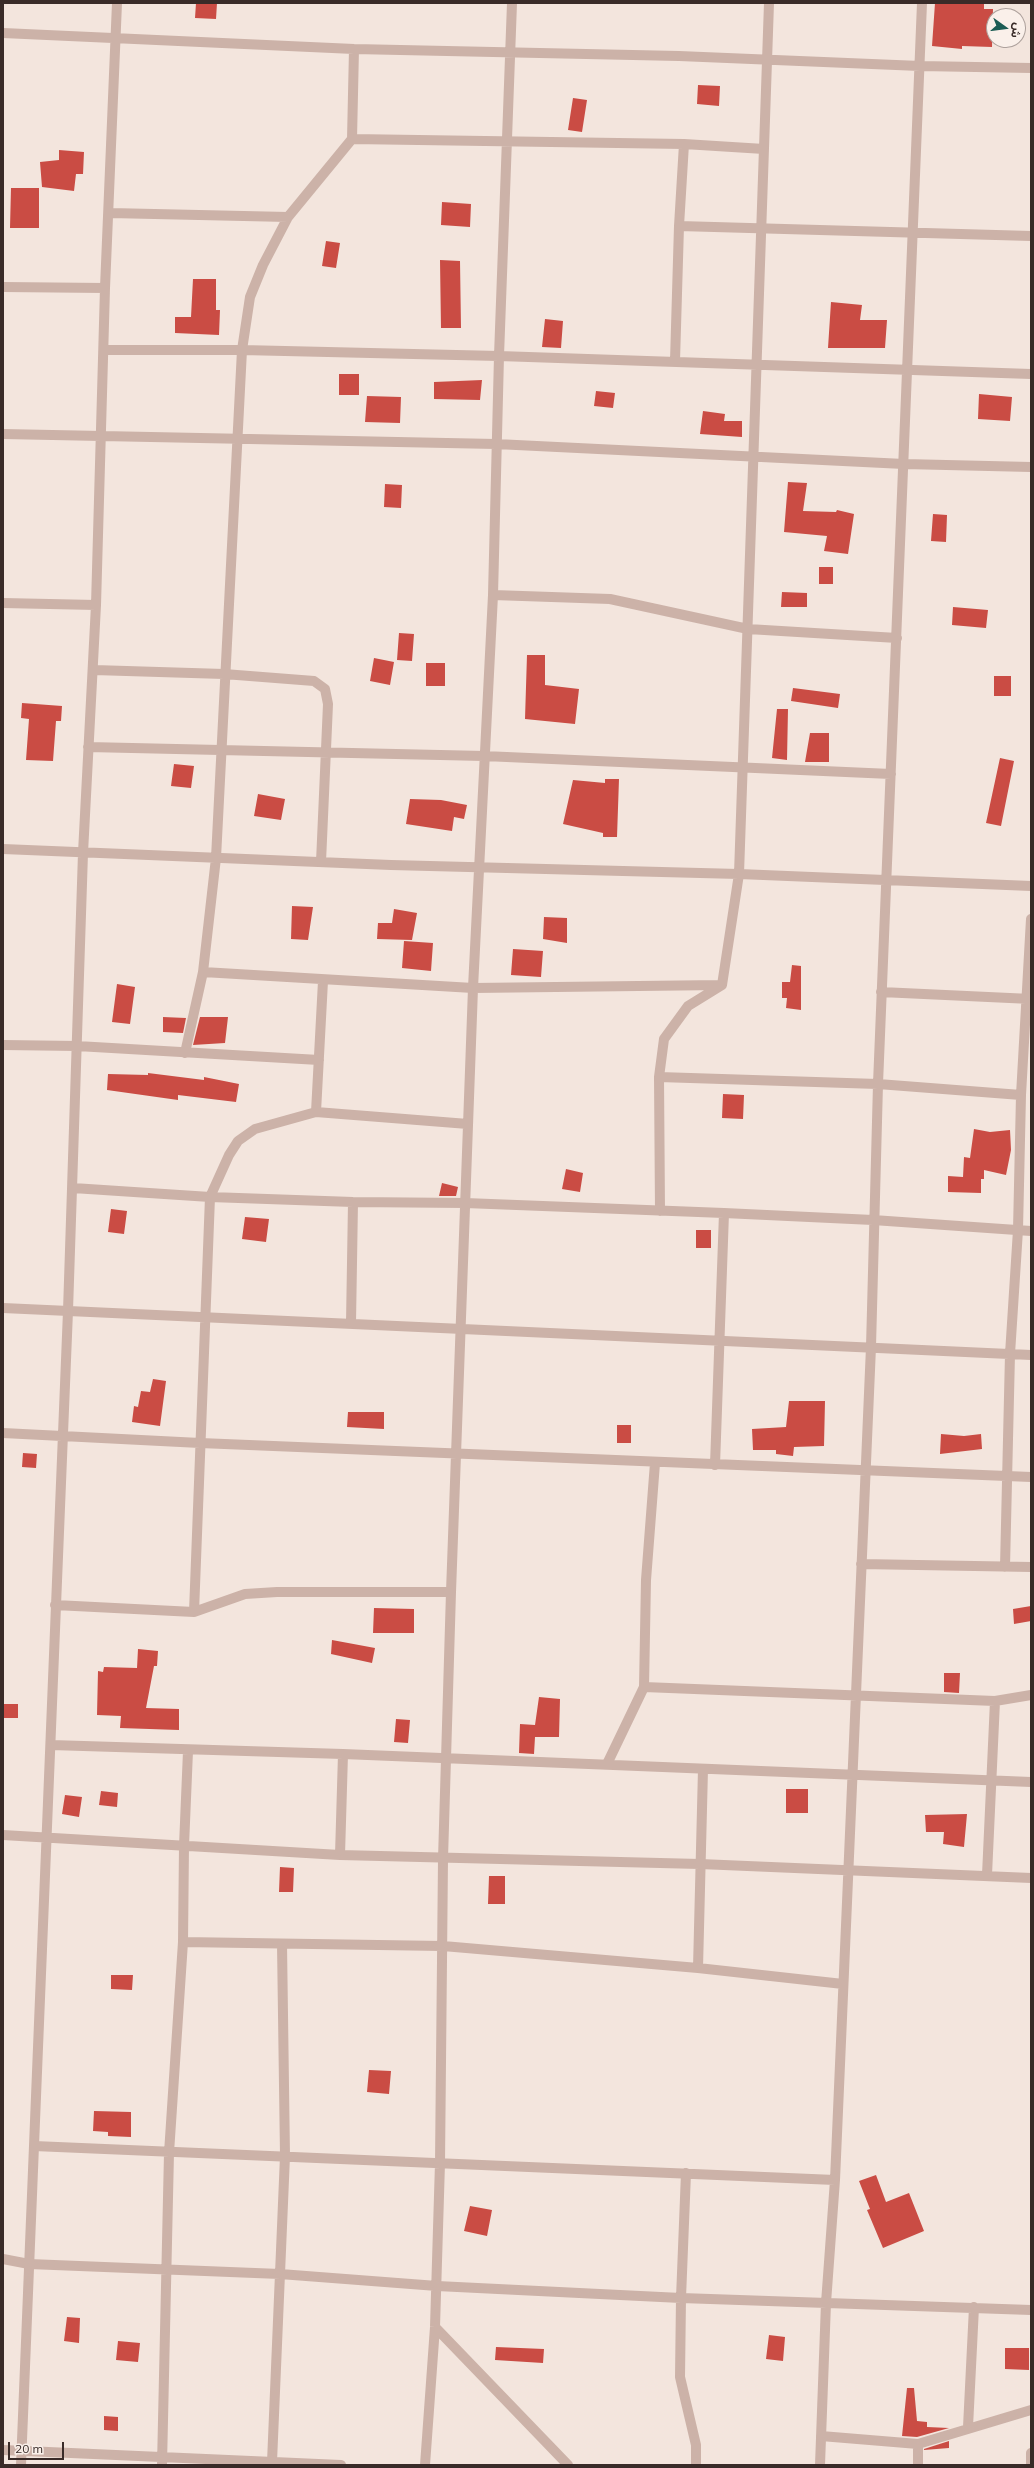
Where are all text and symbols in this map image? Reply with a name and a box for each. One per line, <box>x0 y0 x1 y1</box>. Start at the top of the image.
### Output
north arrow <box>986 8 1026 48</box>
text: ش <box>1008 22 1025 40</box>
scale bar <box>10 2434 66 2460</box>
text: 20 m <box>15 2441 43 2456</box>

